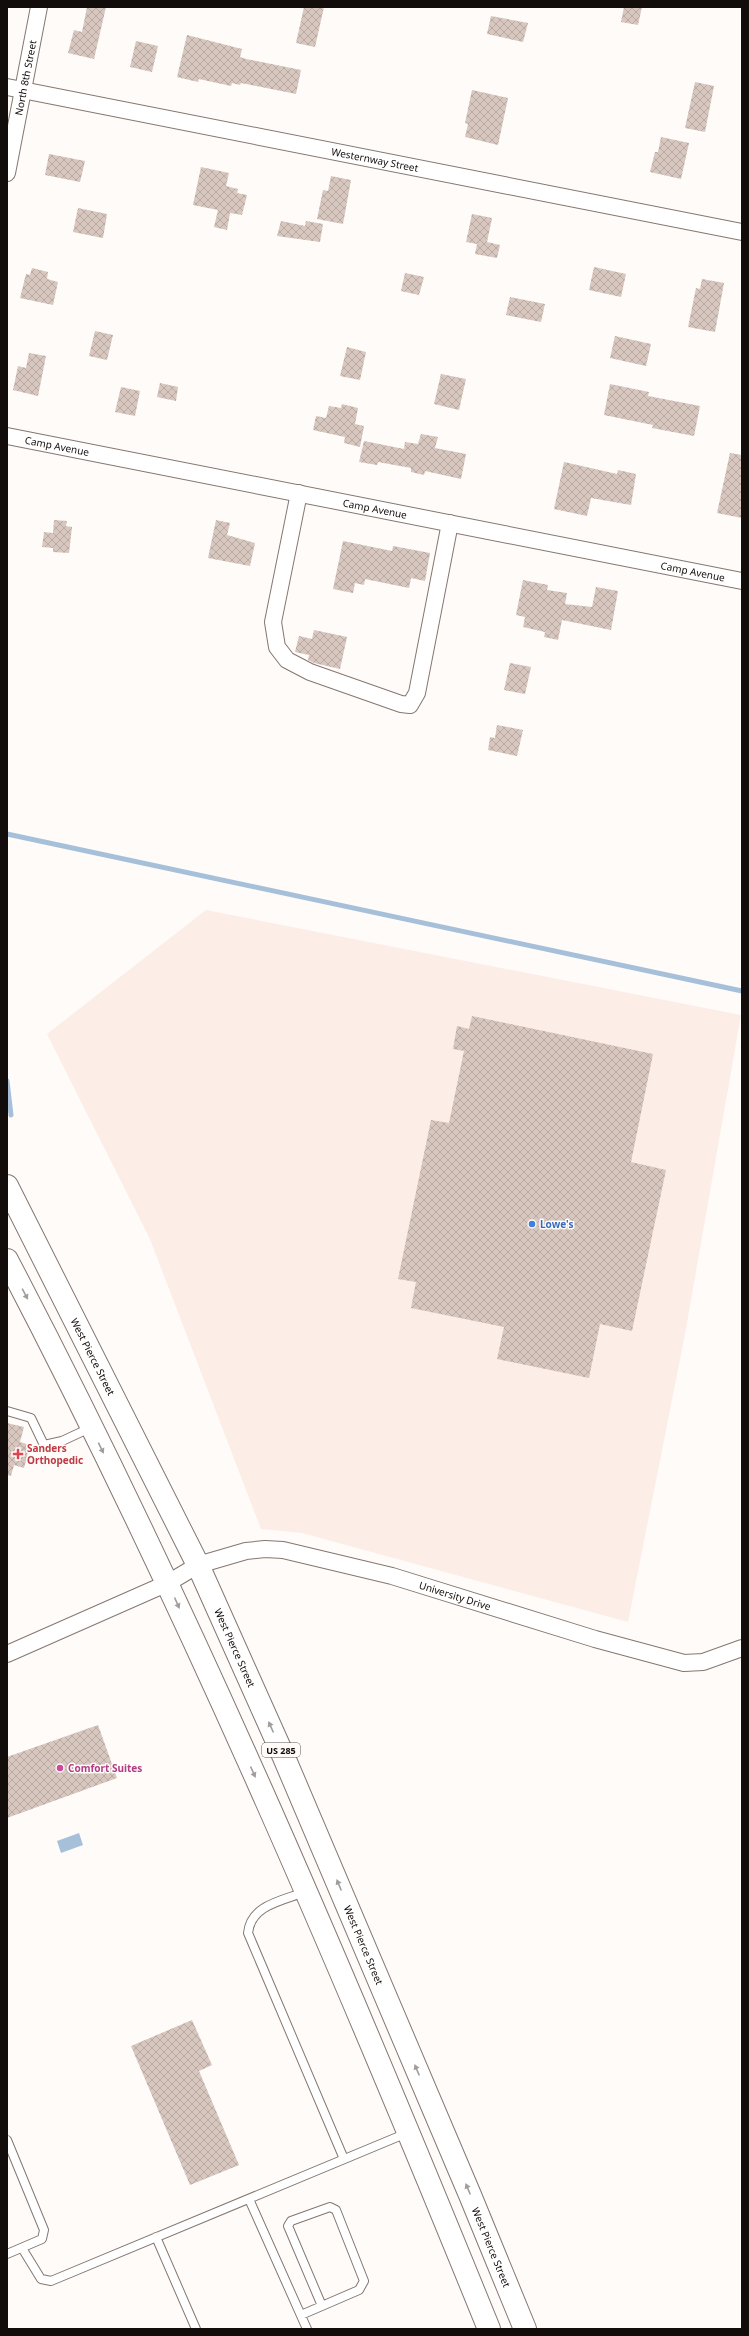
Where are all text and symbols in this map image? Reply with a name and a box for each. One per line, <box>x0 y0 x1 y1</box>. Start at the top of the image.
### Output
street label: North 8th Street <box>11 39 40 117</box>
street label: Westernway Street <box>330 144 420 175</box>
street label: Camp Avenue <box>24 433 91 459</box>
street label: Camp Avenue <box>342 495 409 522</box>
street label: Camp Avenue <box>659 558 726 585</box>
place label: Lowe's <box>540 1217 573 1231</box>
marker: Lowe's <box>527 1219 537 1229</box>
one-way arrow <box>22 1288 28 1300</box>
street label: West Pierce Street <box>68 1315 119 1398</box>
place label: Sanders Orthopedic <box>27 1441 83 1467</box>
one-way arrow <box>98 1443 104 1454</box>
marker: Sanders Orthopedic <box>12 1448 24 1460</box>
street label: University Drive <box>417 1578 493 1613</box>
one-way arrow <box>174 1597 180 1608</box>
street label: West Pierce Street <box>211 1606 259 1690</box>
one-way arrow <box>267 1721 273 1733</box>
road number: US 285 <box>262 1743 300 1757</box>
place label: Comfort Suites <box>68 1761 142 1775</box>
marker: Comfort Suites <box>55 1763 65 1773</box>
one-way arrow <box>250 1767 256 1778</box>
one-way arrow <box>335 1879 341 1891</box>
street label: West Pierce Street <box>341 1903 387 1987</box>
one-way arrow <box>414 2064 420 2075</box>
one-way arrow <box>464 2183 470 2195</box>
street label: West Pierce Street <box>469 2205 514 2289</box>

